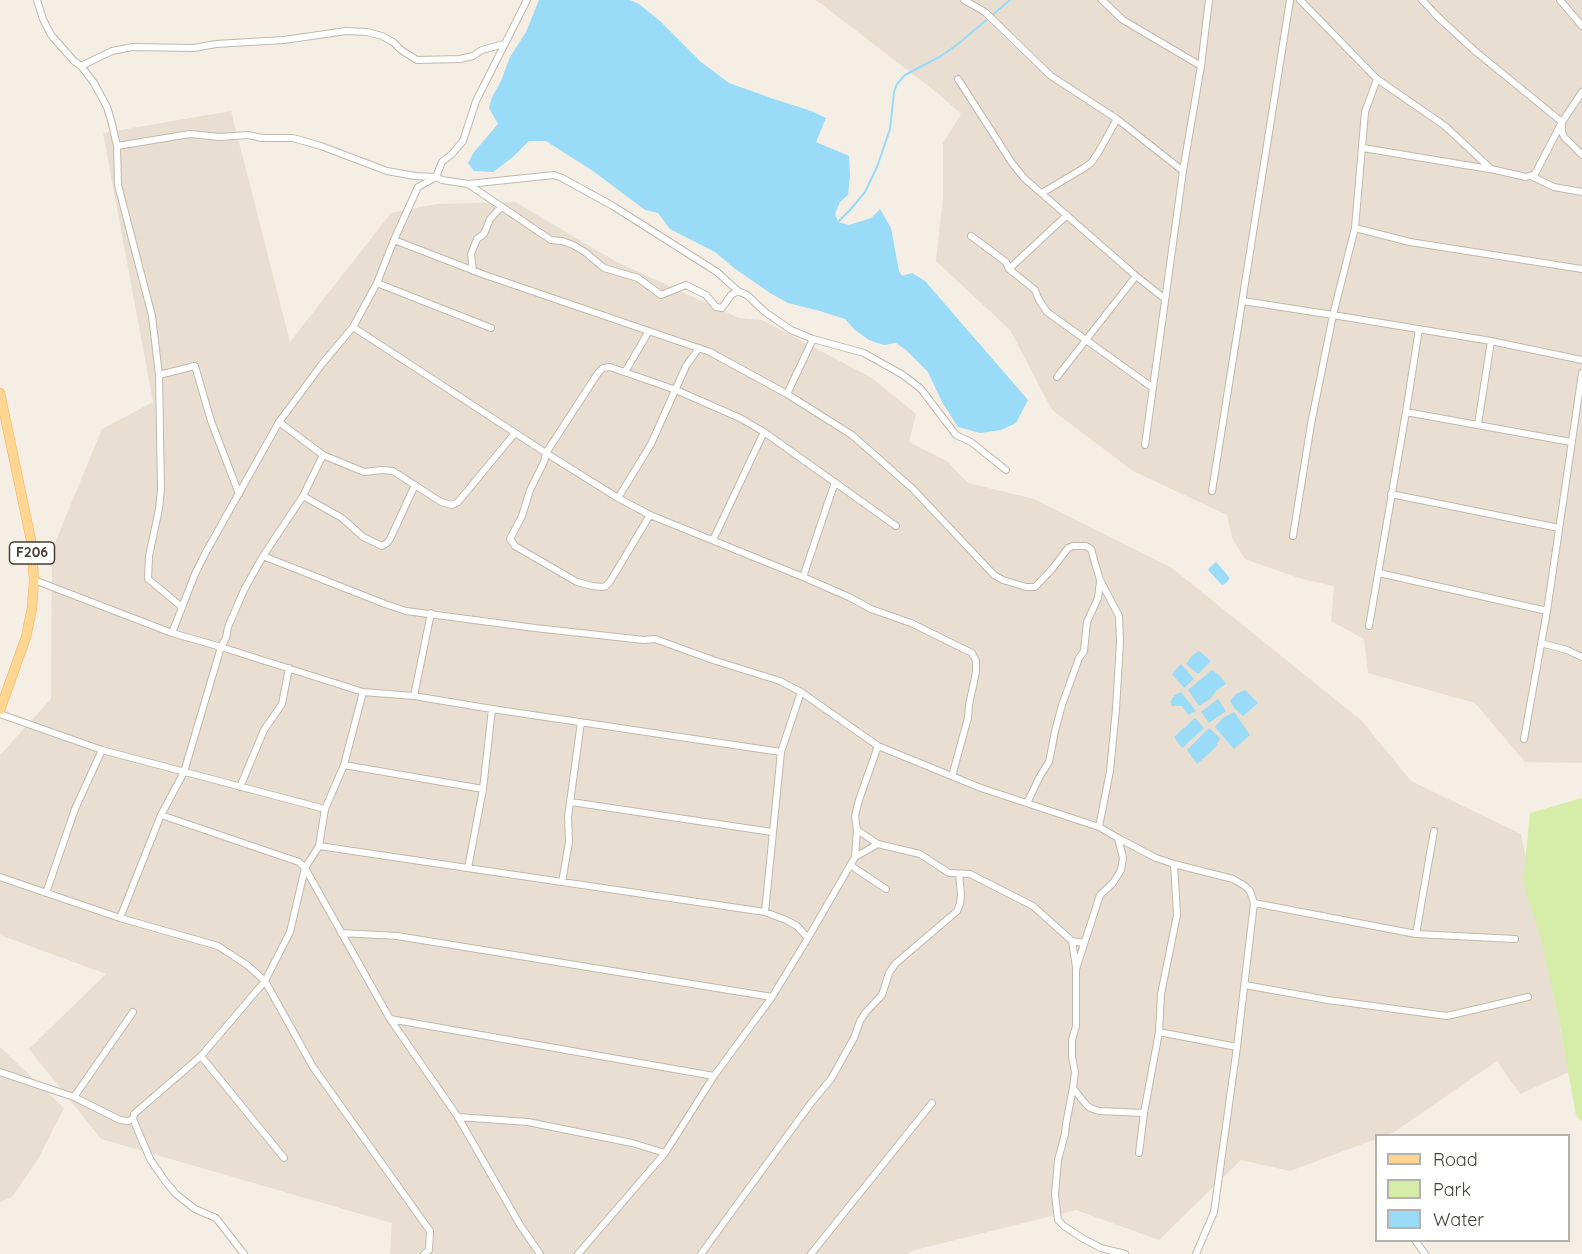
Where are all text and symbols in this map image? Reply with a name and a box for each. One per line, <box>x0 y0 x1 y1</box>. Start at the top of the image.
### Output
road number: F206 <box>9 542 54 564</box>
legend <box>1375 1134 1570 1242</box>
text: Road <box>1433 1148 1478 1171</box>
text: Park <box>1433 1178 1471 1201</box>
text: Water <box>1433 1208 1484 1231</box>

